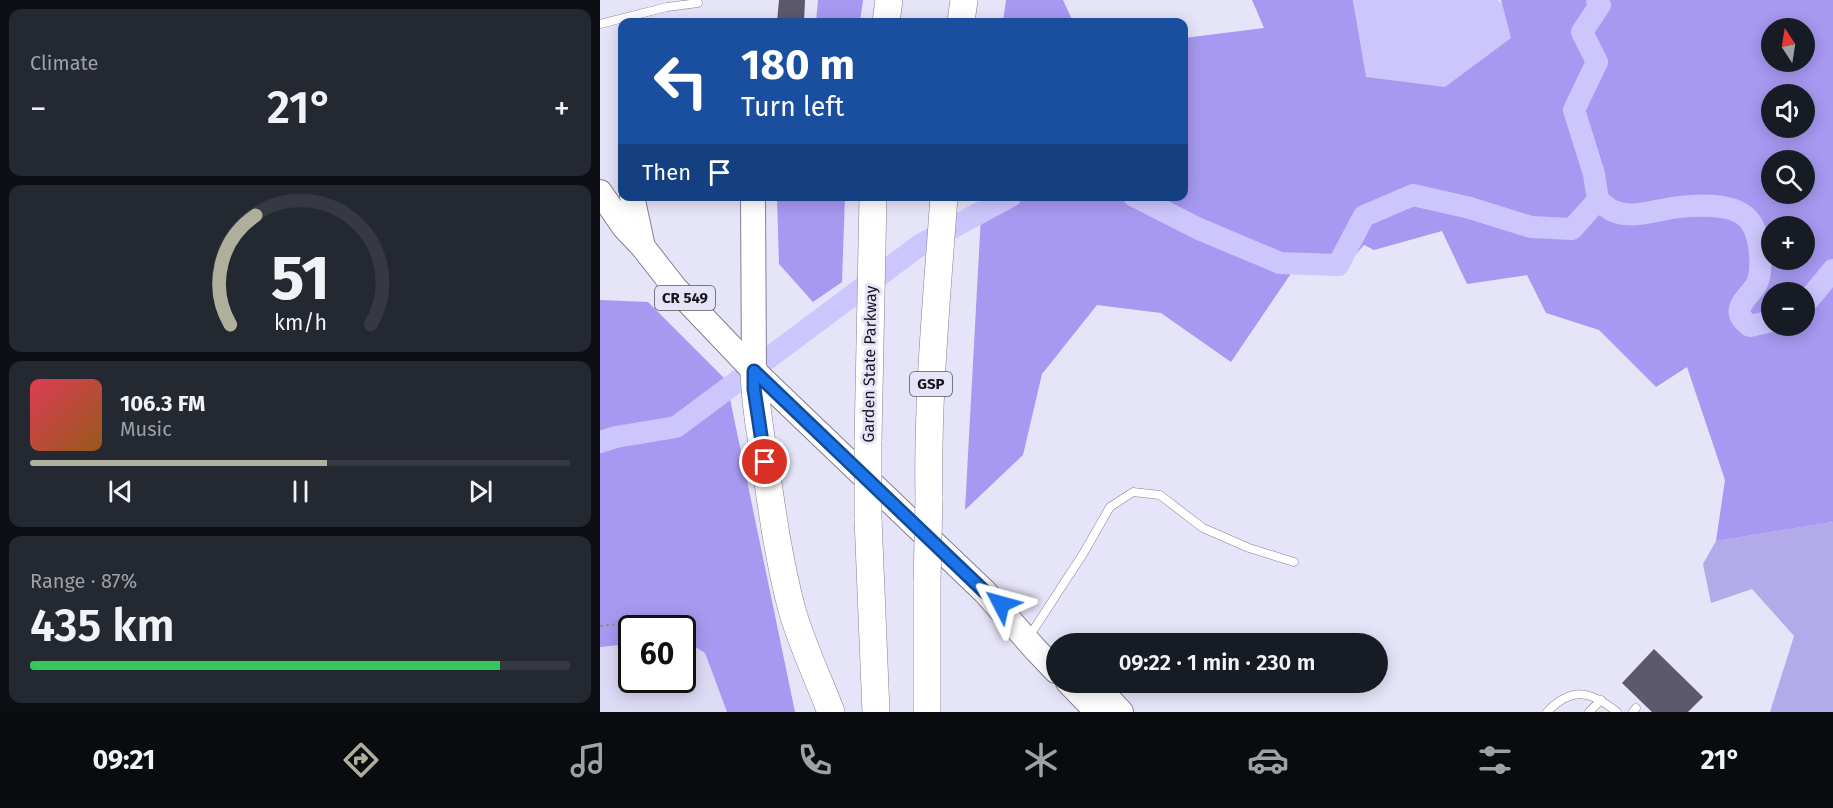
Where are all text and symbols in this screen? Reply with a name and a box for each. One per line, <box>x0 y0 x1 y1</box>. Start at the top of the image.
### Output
north arrow <box>1761 18 1815 72</box>
map controls <box>1761 18 1815 336</box>
text: 180 m <box>741 40 855 90</box>
icon: left <box>642 42 720 120</box>
text: Climate <box>30 51 98 75</box>
text: 21° <box>267 81 333 135</box>
button: sound <box>1761 84 1815 138</box>
text: − <box>30 89 47 129</box>
text: + <box>554 89 570 129</box>
text: Turn left <box>741 91 844 123</box>
button: search <box>1761 150 1815 204</box>
icon: arrive <box>703 156 736 189</box>
text: Then <box>642 159 691 186</box>
button: + <box>1761 216 1815 270</box>
text: 51 <box>271 241 329 316</box>
button: − <box>1761 282 1815 336</box>
street label: Garden State Parkway <box>859 285 880 443</box>
road number: CR 549 <box>655 286 715 310</box>
text: km/h <box>273 311 327 337</box>
road number: GSP <box>910 372 952 396</box>
text: 106.3 FM <box>120 390 205 417</box>
text: Music <box>120 417 172 441</box>
pin <box>739 436 790 487</box>
icon: arrive <box>748 445 781 478</box>
icon: previous <box>104 475 137 508</box>
icon: pause <box>284 475 317 508</box>
icon: next <box>464 475 497 508</box>
text: Range · 87% <box>30 569 137 593</box>
position arrow <box>969 572 1033 636</box>
text: 435 km <box>30 599 175 653</box>
speed limit sign: 60 <box>618 615 696 693</box>
text: 09:22 · 1 min · 230 m <box>1119 649 1315 676</box>
icon: directions <box>340 739 382 781</box>
icon: music <box>567 739 609 781</box>
icon: phone <box>794 739 836 781</box>
icon: climate <box>1020 739 1062 781</box>
icon: car <box>1247 739 1289 781</box>
icon: filters <box>1474 739 1516 781</box>
text: 09:21 <box>92 744 155 776</box>
text: 21° <box>1701 744 1741 776</box>

